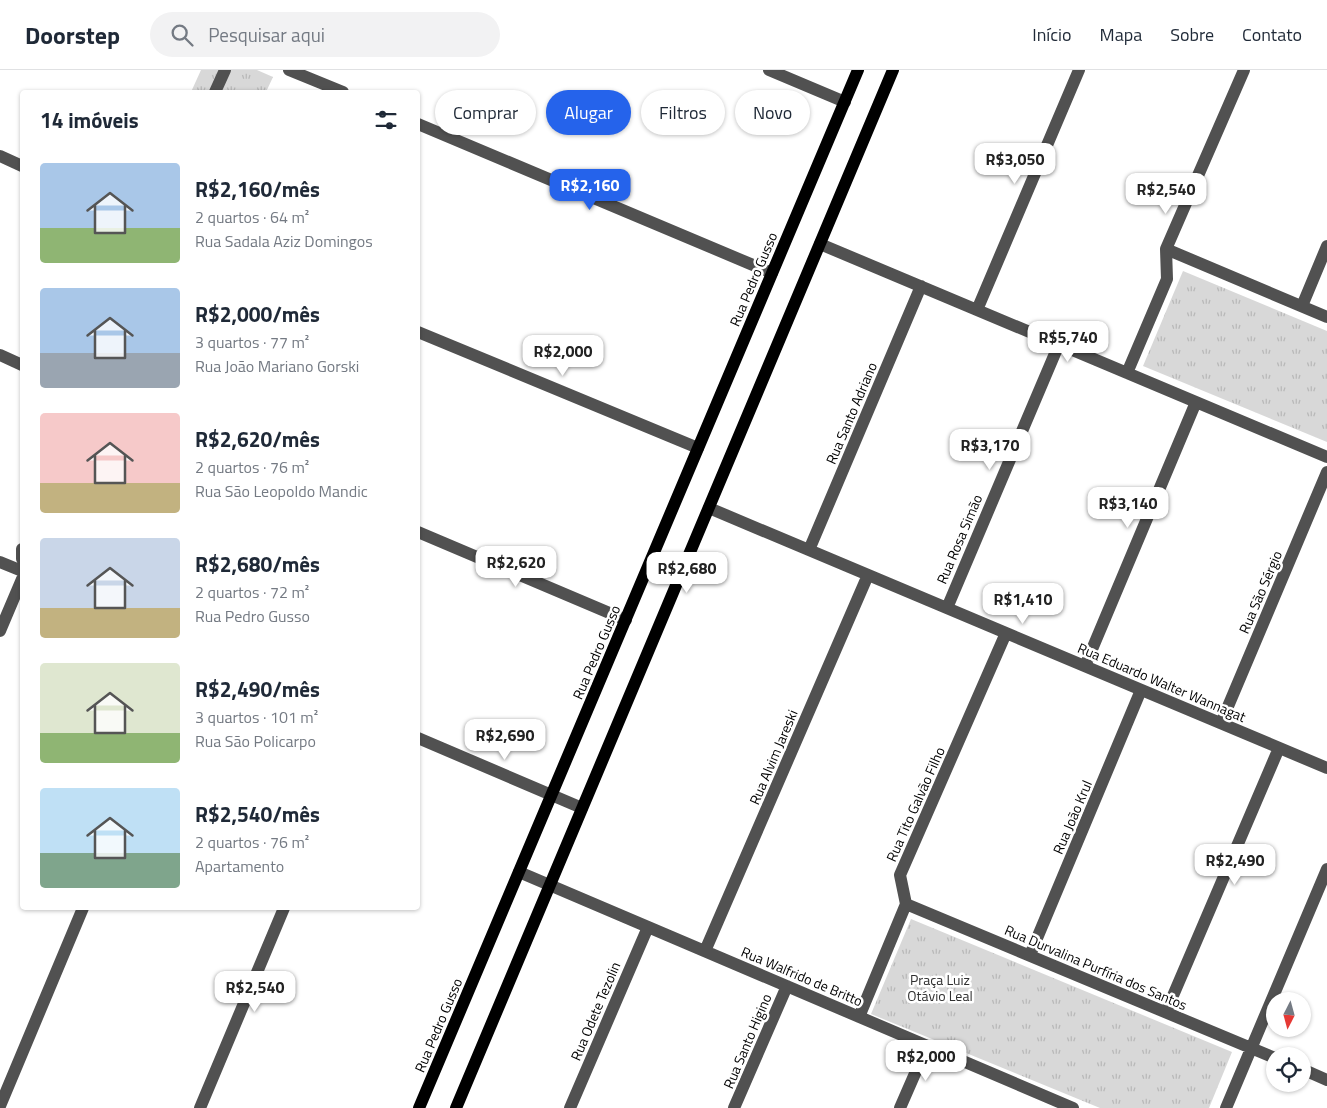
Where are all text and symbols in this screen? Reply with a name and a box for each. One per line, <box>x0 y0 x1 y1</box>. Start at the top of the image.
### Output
search box <box>150 12 500 57</box>
text: Doorstep <box>25 17 120 53</box>
text: Pesquisar aqui <box>208 20 325 49</box>
icon: search <box>168 21 196 49</box>
text: Início <box>1032 21 1072 48</box>
text: Mapa <box>1100 21 1142 48</box>
text: Sobre <box>1170 21 1214 48</box>
text: Contato <box>1242 21 1302 48</box>
chip: Comprar <box>435 90 536 135</box>
chip: Alugar <box>546 90 631 135</box>
chip: Filtros <box>641 90 725 135</box>
chip: Novo <box>735 90 810 135</box>
text: 14 imóveis <box>40 104 139 136</box>
icon: filters <box>372 106 400 134</box>
pin: R$3,050 <box>969 142 1061 185</box>
text: R$3,050 <box>986 147 1044 171</box>
pin: R$2,160 <box>544 168 636 211</box>
pin: R$2,540 <box>1120 172 1212 215</box>
text: R$2,160/mês <box>195 173 320 205</box>
text: R$2,160 <box>561 173 619 197</box>
text: R$2,540 <box>1137 177 1195 201</box>
icon: home <box>80 183 140 243</box>
text: 2 quartos · 64 m² <box>195 205 309 229</box>
text: Rua Sadala Aziz Domingos <box>195 229 373 253</box>
street label: Rua Pedro Gusso <box>724 229 782 329</box>
text: R$2,000/mês <box>195 298 320 330</box>
icon: home <box>80 308 140 368</box>
pin: R$5,740 <box>1022 320 1114 363</box>
text: R$5,740 <box>1039 325 1097 349</box>
text: 3 quartos · 77 m² <box>195 330 309 354</box>
pin: R$2,000 <box>517 334 609 377</box>
text: R$2,000 <box>534 339 592 363</box>
text: Rua João Mariano Gorski <box>195 354 359 378</box>
street label: Rua Santo Adriano <box>820 359 882 467</box>
text: R$2,620/mês <box>195 423 320 455</box>
pin: R$3,170 <box>944 428 1036 471</box>
icon: home <box>80 433 140 493</box>
text: R$3,170 <box>961 433 1019 457</box>
text: 2 quartos · 76 m² <box>195 455 309 479</box>
text: Rua São Leopoldo Mandic <box>195 479 368 503</box>
pin: R$3,140 <box>1082 486 1174 529</box>
street label: Rua Rosa Simão <box>931 491 987 587</box>
text: R$3,140 <box>1099 491 1157 515</box>
pin: R$2,620 <box>470 546 562 588</box>
street label: Rua São Sérgio <box>1233 547 1287 637</box>
text: R$2,680/mês <box>195 548 320 580</box>
text: R$2,620 <box>487 550 545 574</box>
pin: R$2,680 <box>641 552 733 594</box>
text: R$2,680 <box>658 556 716 580</box>
icon: home <box>80 558 140 618</box>
text: 2 quartos · 72 m² <box>195 580 309 604</box>
pin: R$1,410 <box>977 582 1069 625</box>
text: R$1,410 <box>994 587 1052 611</box>
street label: Rua Pedro Gusso <box>567 602 625 702</box>
text: Rua Pedro Gusso <box>195 604 310 628</box>
street label: Rua Eduardo Walter Wannagat <box>1075 637 1249 727</box>
text: R$2,490/mês <box>195 673 320 705</box>
icon: home <box>80 683 140 743</box>
text: 3 quartos · 101 m² <box>195 705 318 729</box>
street label: Rua Alvim Jareski <box>744 706 802 808</box>
pin: R$2,690 <box>459 718 551 761</box>
text: R$2,690 <box>476 723 534 747</box>
text: Rua São Policarpo <box>195 729 316 753</box>
street label: Rua Tito Galvão Filho <box>880 743 950 865</box>
street label: Rua João Krul <box>1047 777 1097 857</box>
text: R$2,540/mês <box>195 798 320 830</box>
icon: home <box>80 808 140 868</box>
text: 2 quartos · 76 m² <box>195 830 309 854</box>
pin: R$2,490 <box>1189 844 1281 886</box>
text: R$2,490 <box>1206 848 1264 872</box>
text: Apartamento <box>195 854 284 878</box>
street label: Rua Durvalina Purfíria dos Santos <box>1001 919 1191 1015</box>
street label: Rua Walfrido de Britto <box>738 941 866 1011</box>
street label: Rua Odete Tezolin <box>565 958 625 1064</box>
park label: Praça Luiz Otávio Leal <box>907 969 973 1006</box>
pin: R$2,540 <box>209 970 301 1013</box>
text: R$2,540 <box>226 975 284 999</box>
street label: Rua Pedro Gusso <box>409 975 467 1075</box>
street label: Rua Santo Higino <box>718 990 776 1092</box>
north arrow <box>1266 992 1311 1038</box>
map controls <box>1266 992 1311 1092</box>
pin: R$2,000 <box>880 1040 972 1082</box>
text: R$2,000 <box>897 1044 955 1068</box>
button: locate <box>1266 1047 1311 1092</box>

